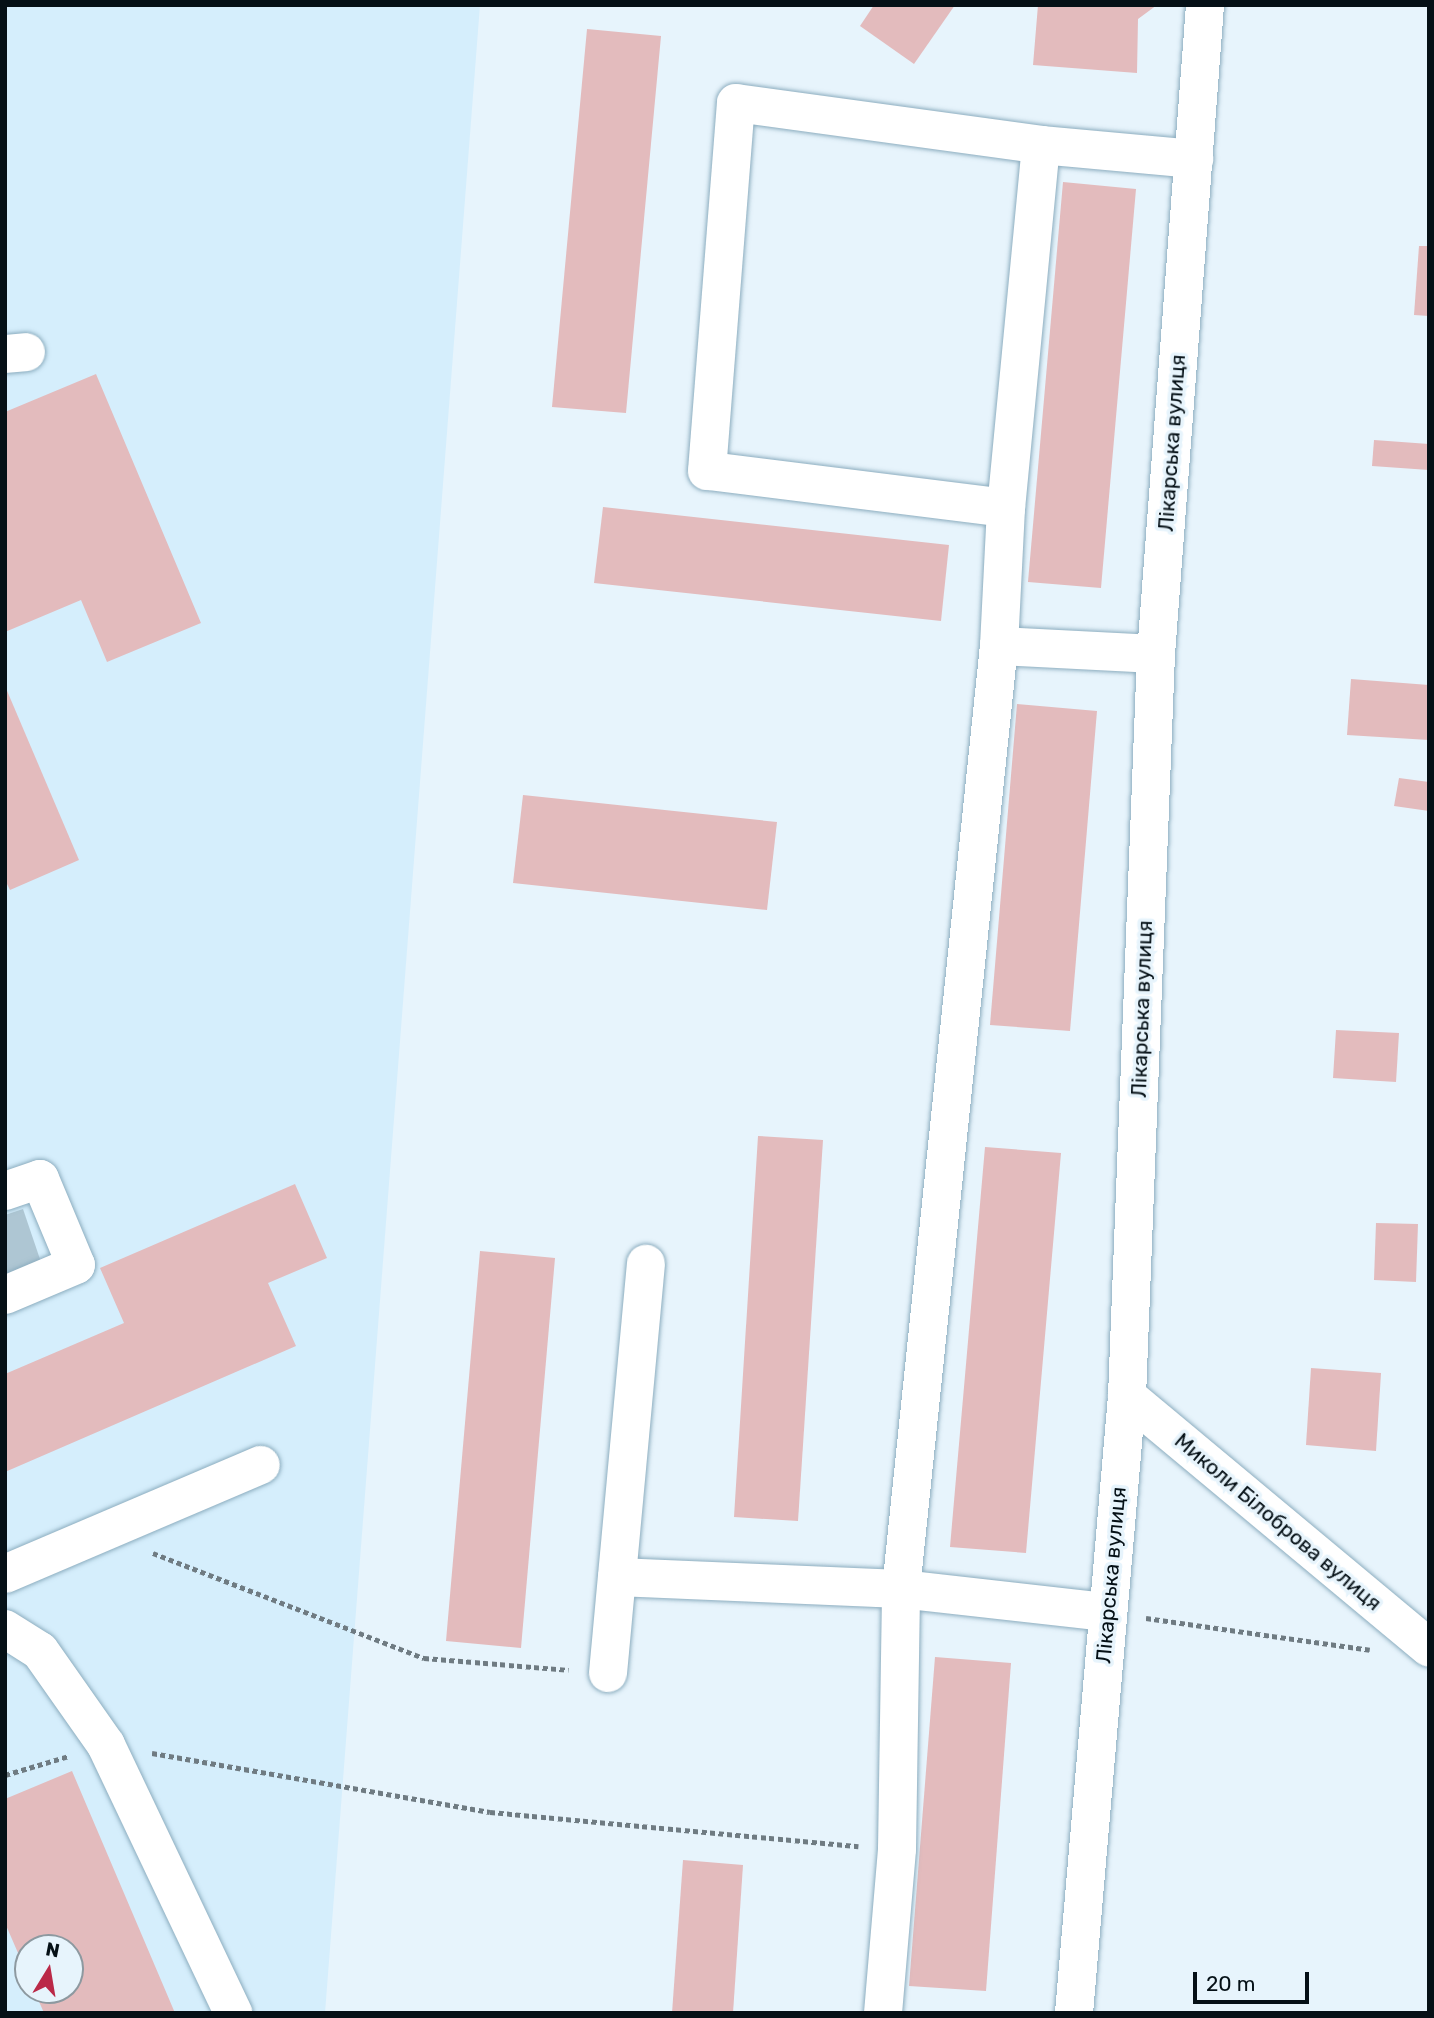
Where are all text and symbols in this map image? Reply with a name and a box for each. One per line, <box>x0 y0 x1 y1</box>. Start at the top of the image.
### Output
street label: Лікарська вулиця <box>1153 354 1191 532</box>
street label: Лікарська вулиця <box>1126 920 1158 1098</box>
street label: Миколи Білоброва вулиця <box>1169 1428 1387 1616</box>
street label: Лікарська вулиця <box>1091 1486 1131 1664</box>
north arrow <box>14 1934 84 2004</box>
text: N <box>44 1937 62 1962</box>
scale bar <box>1196 1958 1312 2002</box>
text: 20 m <box>1206 1971 1255 1996</box>

